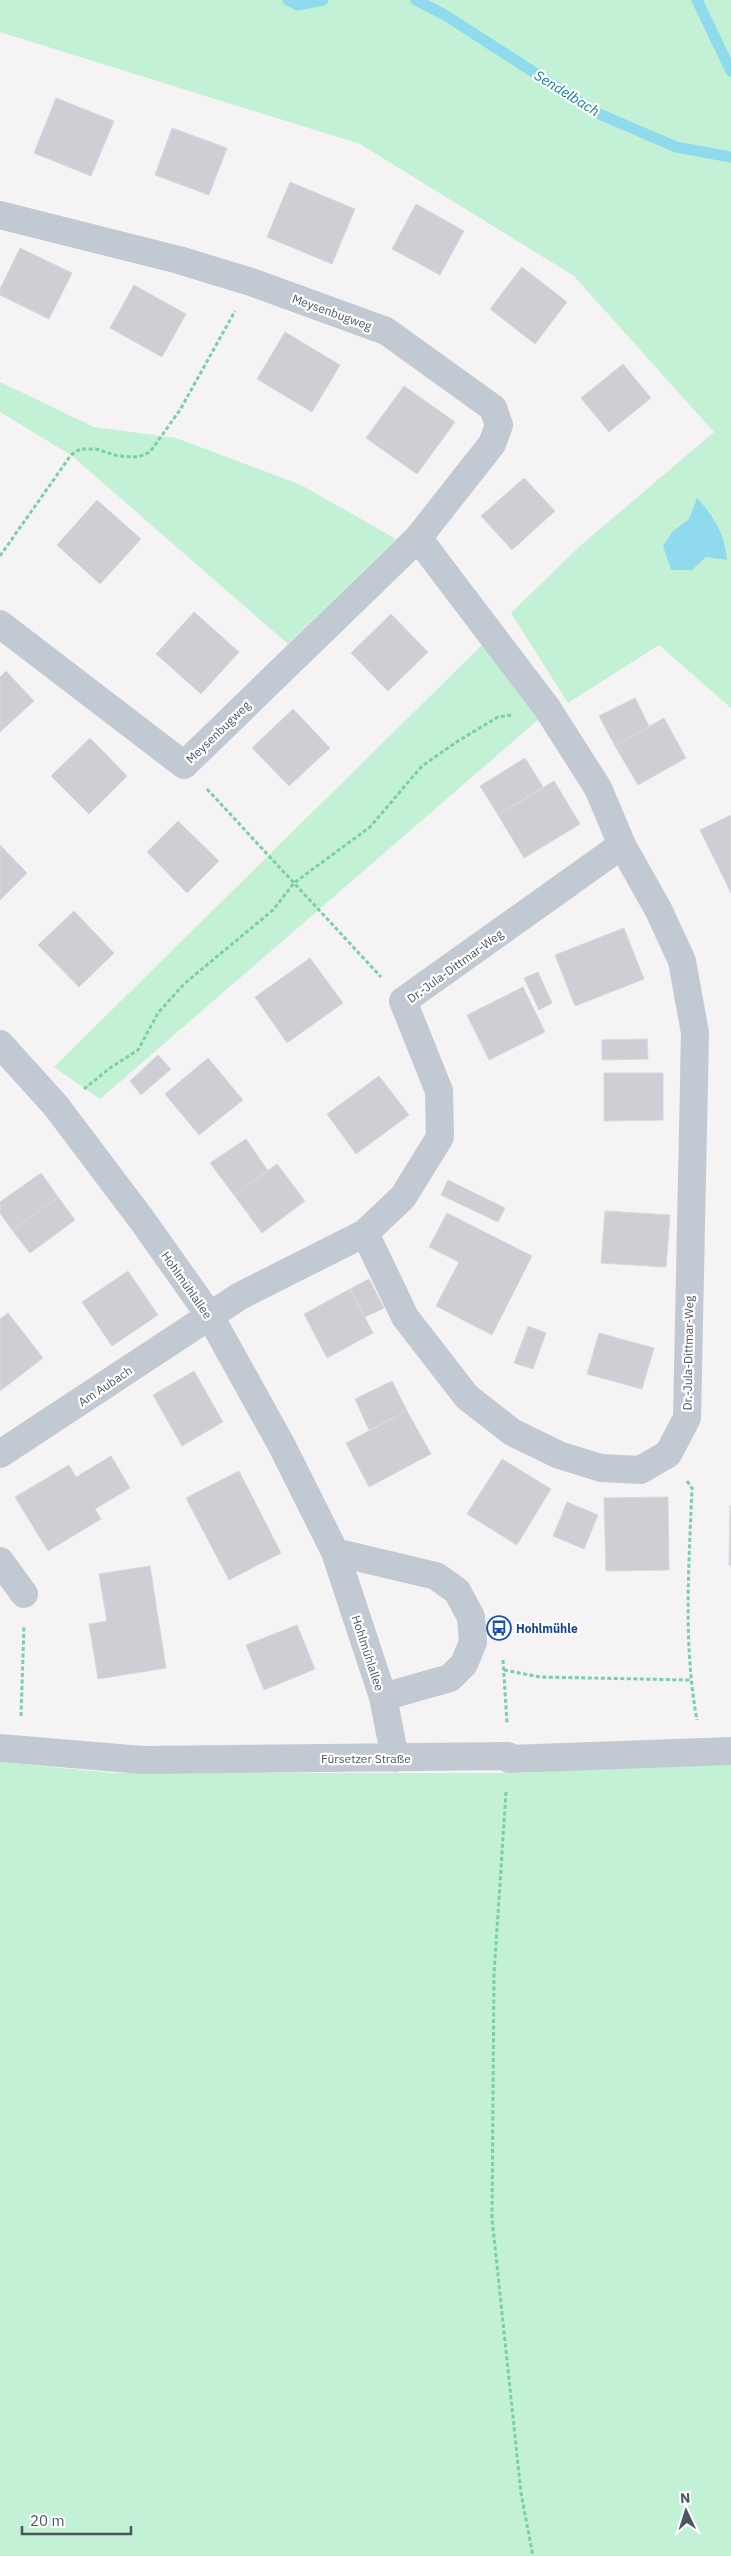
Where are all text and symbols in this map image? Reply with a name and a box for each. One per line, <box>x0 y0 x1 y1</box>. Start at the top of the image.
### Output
water label: Sendelbach <box>531 66 603 120</box>
street label: Meysenbugweg <box>290 291 375 334</box>
street label: Meysenbugweg <box>183 697 254 766</box>
street label: Dr.-Jula-Dittmar-Weg <box>404 926 506 1006</box>
street label: Hohlmühlallee <box>158 1248 216 1322</box>
street label: Dr.-Jula-Dittmar-Weg <box>679 1295 697 1411</box>
street label: Am Aubach <box>75 1363 135 1409</box>
street label: Hohlmühlallee <box>349 1613 387 1693</box>
bus stop icon: Hohlmühle <box>486 1615 512 1641</box>
place label: Hohlmühle <box>516 1621 578 1636</box>
street label: Fürsetzer Straße <box>321 1751 411 1766</box>
north arrow <box>661 2486 711 2536</box>
text: N <box>679 2489 691 2507</box>
scale bar <box>22 2504 131 2536</box>
text: 20 m <box>30 2511 65 2530</box>

